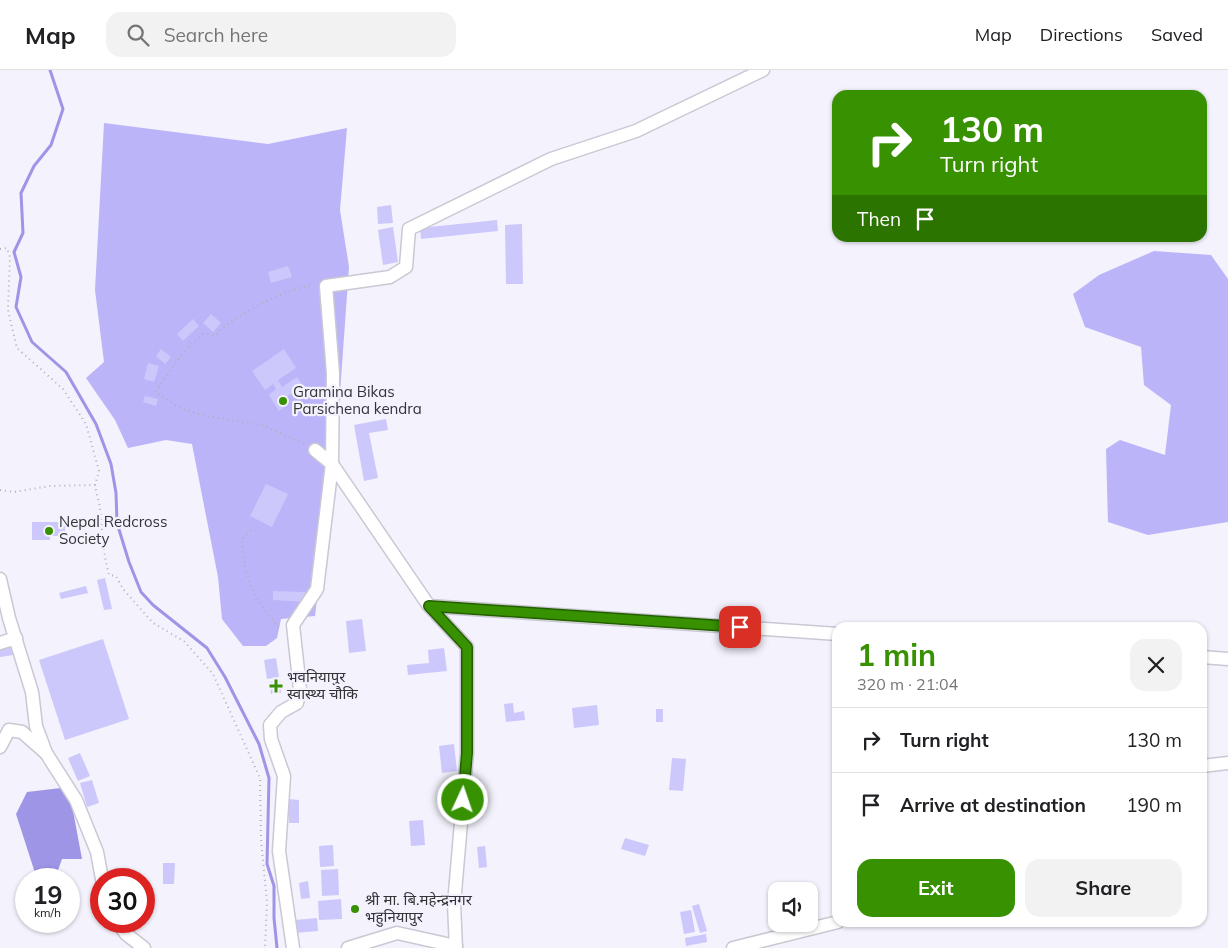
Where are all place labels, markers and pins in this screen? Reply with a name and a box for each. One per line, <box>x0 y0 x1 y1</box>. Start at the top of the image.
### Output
place label: Gramina Bikas Parsichena kendra <box>293 382 422 418</box>
marker: Gramina Bikas Parsichena kendra <box>277 395 289 407</box>
place label: Nepal Redcross Society <box>59 512 167 548</box>
marker: Nepal Redcross Society <box>43 525 55 537</box>
pin <box>719 606 761 648</box>
place label: भवनियापुर स्वास्थ्य चाैकि <box>287 667 358 703</box>
marker: भवनियापुर स्वास्थ्य चाैकि <box>269 679 283 693</box>
place label: श्री मा. बि.महेन्द्रनगर भहुनियापुर <box>365 890 473 927</box>
marker: श्री मा. बि.महेन्द्रनगर भहुनियापुर <box>349 903 361 915</box>

